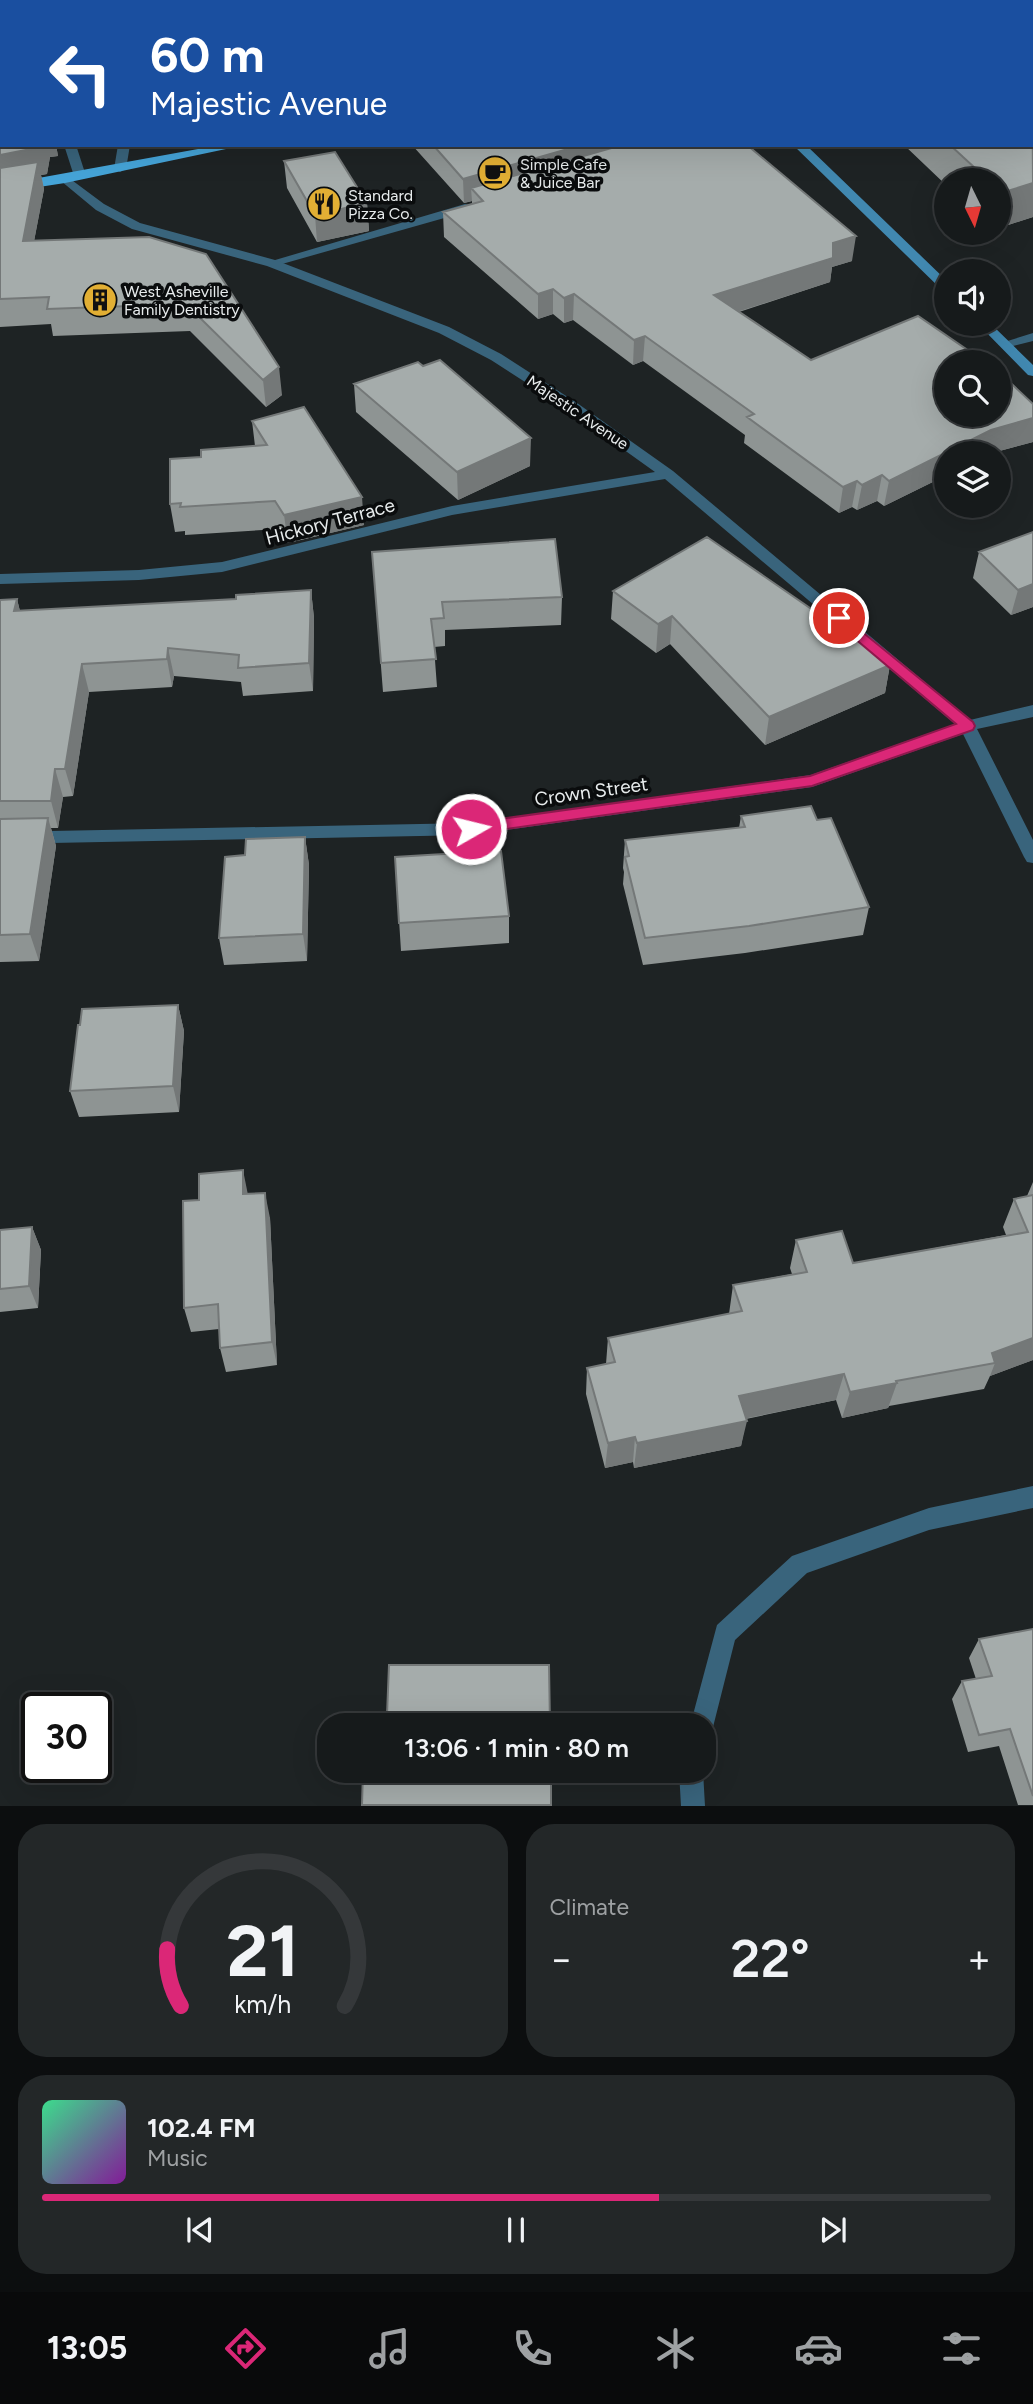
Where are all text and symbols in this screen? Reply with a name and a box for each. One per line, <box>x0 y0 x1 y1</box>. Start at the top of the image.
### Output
text: 60 m <box>150 25 265 84</box>
icon: left <box>35 28 126 119</box>
text: Majestic Avenue <box>150 85 387 123</box>
cafe icon: Simple Cafe & Juice Bar <box>476 154 514 192</box>
place label: Simple Cafe & Juice Bar <box>520 155 607 192</box>
north arrow <box>934 168 1012 245</box>
map controls <box>934 168 1011 518</box>
restaurant icon: Standard Pizza Co. <box>305 185 343 223</box>
place label: Standard Pizza Co. <box>348 186 413 223</box>
button: sound <box>934 259 1011 336</box>
building icon: West Asheville Family Dentistry <box>81 281 119 319</box>
place label: West Asheville Family Dentistry <box>124 282 240 319</box>
button: search <box>934 350 1011 427</box>
street label: Majestic Avenue <box>523 371 632 454</box>
button: layers <box>934 441 1011 518</box>
street label: Hickory Terrace <box>263 493 397 550</box>
pin <box>809 588 869 648</box>
icon: arrive <box>820 599 858 637</box>
street label: Crown Street <box>533 772 649 811</box>
position arrow <box>434 792 508 866</box>
speed limit sign: 30 <box>21 1692 112 1783</box>
text: 13:06 · 1 min · 80 m <box>404 1732 629 1764</box>
text: Climate <box>550 1893 629 1921</box>
text: 21 <box>226 1908 299 1995</box>
text: 22° <box>731 1928 810 1990</box>
text: − <box>550 1936 573 1982</box>
text: + <box>967 1936 991 1982</box>
text: km/h <box>234 1989 291 2019</box>
text: 102.4 FM <box>147 2112 256 2144</box>
text: Music <box>147 2144 208 2172</box>
icon: previous <box>181 2211 219 2249</box>
icon: pause <box>497 2211 535 2249</box>
icon: next <box>814 2211 852 2249</box>
icon: directions <box>221 2324 270 2373</box>
icon: music <box>365 2324 414 2373</box>
icon: phone <box>508 2324 557 2373</box>
icon: climate <box>651 2324 700 2373</box>
icon: car <box>794 2324 843 2373</box>
icon: filters <box>937 2324 986 2373</box>
text: 13:05 <box>47 2329 127 2367</box>

